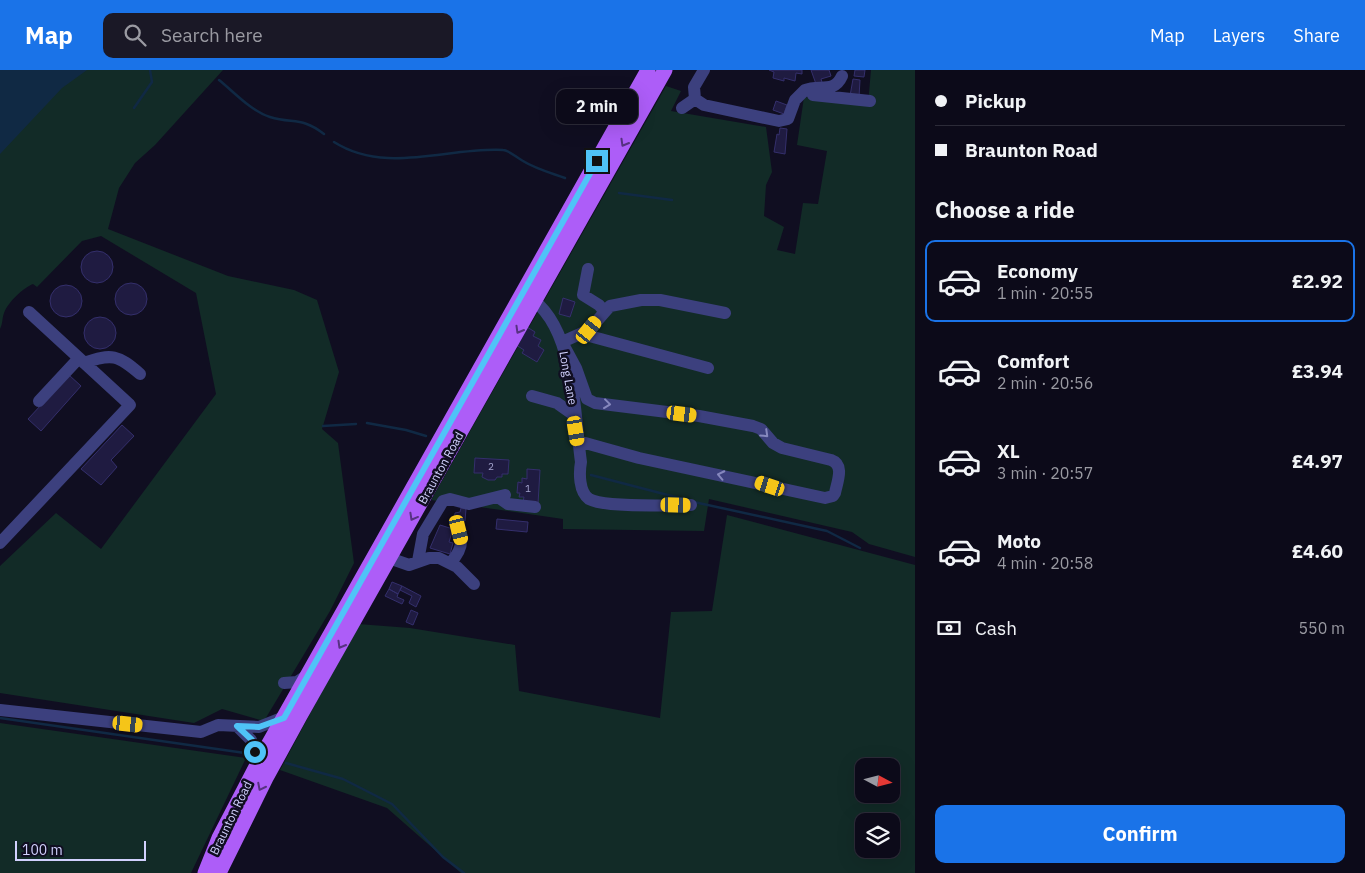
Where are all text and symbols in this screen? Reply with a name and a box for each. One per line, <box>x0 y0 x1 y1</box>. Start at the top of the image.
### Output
search box <box>103 13 453 58</box>
text: Map <box>25 19 73 51</box>
icon: search <box>121 21 149 49</box>
text: Search here <box>161 23 263 47</box>
text: Map <box>1150 24 1185 47</box>
text: Layers <box>1213 24 1265 47</box>
text: Share <box>1293 24 1340 47</box>
callout: 2 min <box>556 88 638 124</box>
text: Pickup <box>965 89 1026 113</box>
text: 2 min <box>576 96 618 116</box>
one-way arrow <box>620 137 630 146</box>
text: Braunton Road <box>965 138 1098 162</box>
route end <box>586 150 608 172</box>
text: Choose a ride <box>935 195 1075 224</box>
icon: car <box>937 259 982 304</box>
text: Economy <box>997 259 1078 283</box>
text: £2.92 <box>1292 269 1343 293</box>
text: 1 min · 20:55 <box>997 283 1093 303</box>
car <box>573 314 604 346</box>
one-way arrow <box>515 325 525 334</box>
icon: car <box>937 349 982 394</box>
text: Comfort <box>997 349 1070 373</box>
street label: Long Lane <box>556 350 581 406</box>
text: £3.94 <box>1292 359 1343 383</box>
text: 2 min · 20:56 <box>997 373 1093 393</box>
one-way arrow <box>603 399 611 409</box>
car <box>666 405 697 423</box>
car <box>566 415 585 447</box>
one-way arrow <box>759 428 768 437</box>
street label: Braunton Road <box>415 429 467 507</box>
icon: car <box>937 439 982 484</box>
text: XL <box>997 439 1020 463</box>
text: £4.97 <box>1292 449 1343 473</box>
house number: 2 <box>488 460 494 473</box>
text: 3 min · 20:57 <box>997 463 1093 483</box>
one-way arrow <box>717 471 726 481</box>
car <box>753 474 786 498</box>
house number: 1 <box>525 482 531 495</box>
car <box>660 497 691 513</box>
one-way arrow <box>409 512 419 521</box>
car <box>448 514 469 546</box>
icon: car <box>937 529 982 574</box>
text: Moto <box>997 529 1041 553</box>
text: £4.60 <box>1292 539 1343 563</box>
text: 4 min · 20:58 <box>997 553 1093 573</box>
icon: cash <box>935 614 963 642</box>
text: Cash <box>975 616 1017 640</box>
text: 550 m <box>1298 618 1345 638</box>
one-way arrow <box>337 640 347 649</box>
car <box>112 715 143 733</box>
route start <box>244 741 266 763</box>
north arrow <box>855 758 900 802</box>
map controls <box>855 758 900 858</box>
street label: Braunton Road <box>206 778 255 857</box>
one-way arrow <box>257 782 267 791</box>
button: Confirm <box>935 805 1345 863</box>
button: layers <box>855 813 900 858</box>
scale bar <box>15 838 146 861</box>
text: 100 m <box>22 841 63 859</box>

